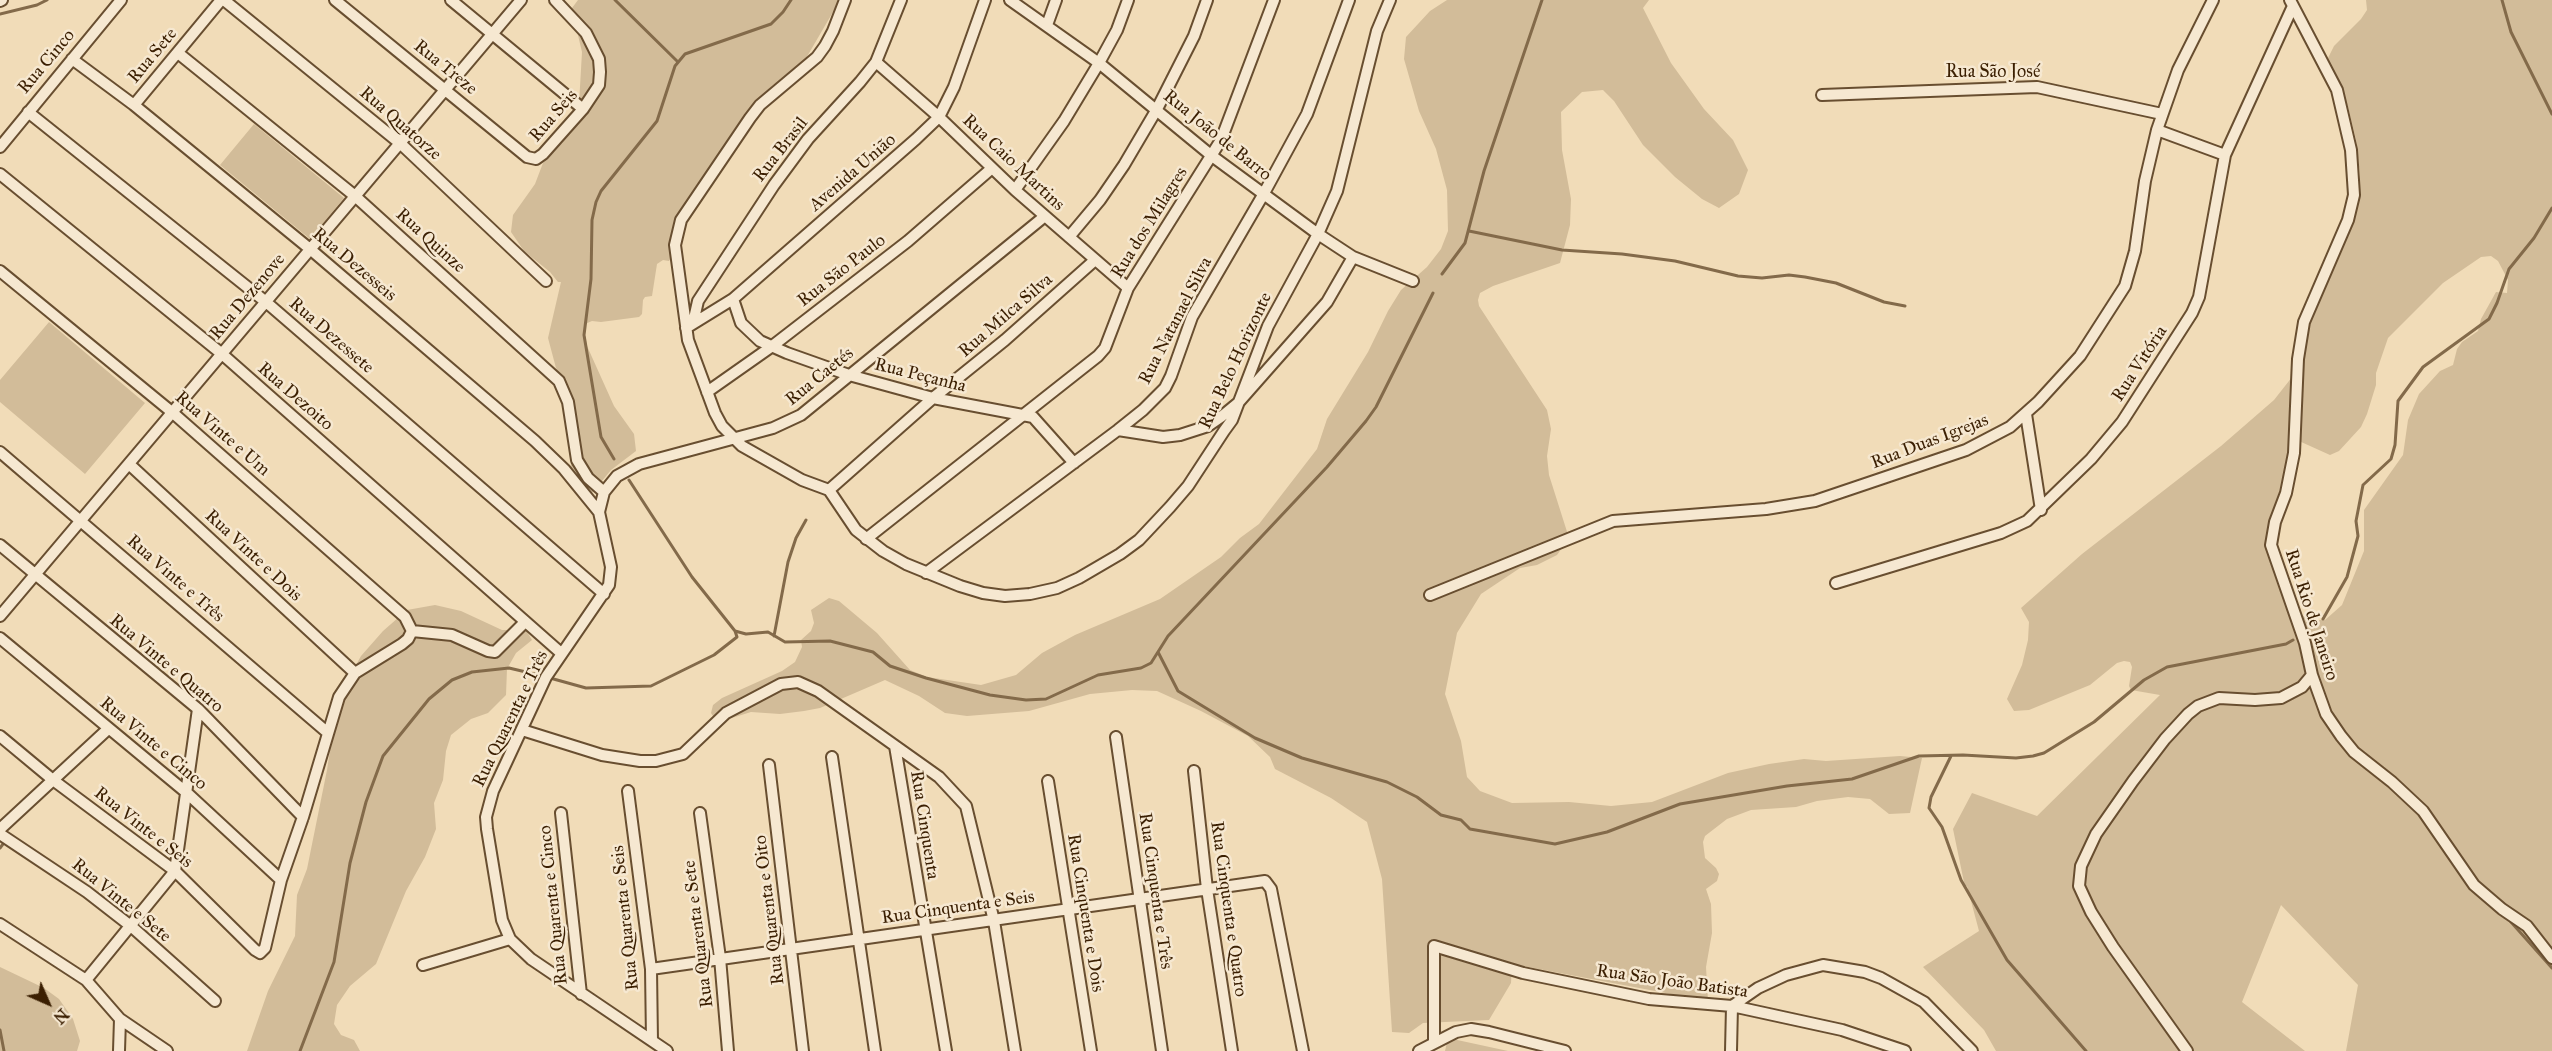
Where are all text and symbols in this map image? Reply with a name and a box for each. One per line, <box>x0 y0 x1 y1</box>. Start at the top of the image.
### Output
street label: Rua Sete <box>124 24 182 88</box>
street label: Rua Cinco <box>14 25 80 99</box>
street label: Rua Treze <box>409 36 481 100</box>
street label: Rua São José <box>1946 62 2040 84</box>
street label: Rua Quatorze <box>355 83 445 165</box>
street label: Rua Seis <box>525 85 583 147</box>
street label: Rua João de Barro <box>1159 86 1275 186</box>
street label: Rua Caio Martins <box>957 110 1069 216</box>
street label: Rua Brasil <box>749 113 813 187</box>
street label: Avenida União <box>805 130 901 216</box>
street label: Rua dos Milagres <box>1107 163 1193 283</box>
street label: Rua Quinze <box>391 204 469 278</box>
street label: Rua Dezesseis <box>308 224 400 306</box>
street label: Rua São Paulo <box>794 230 890 312</box>
street label: Rua Dezenove <box>206 250 290 344</box>
street label: Rua Natanael Silva <box>1135 254 1217 388</box>
street label: Rua Milca Silva <box>955 269 1057 363</box>
street label: Rua Belo Horizonte <box>1195 289 1277 433</box>
street label: Rua Dezessete <box>284 293 378 379</box>
street label: Rua Vitória <box>2108 322 2172 406</box>
street label: Rua Caetés <box>782 343 858 411</box>
street label: Rua Peçanha <box>872 354 968 398</box>
street label: Rua Dezoito <box>253 358 337 436</box>
street label: Rua Vinte e Um <box>170 387 274 481</box>
street label: Rua Duas Igrejas <box>1868 410 1992 474</box>
street label: Rua Vinte e Dois <box>200 506 306 606</box>
street label: Rua Vinte e Três <box>122 531 228 627</box>
street label: Rua Rio de Janeiro <box>2280 546 2342 684</box>
street label: Rua Vinte e Quatro <box>105 610 227 718</box>
street label: Rua Quarenta e Três <box>469 647 553 791</box>
street label: Rua Vinte e Cinco <box>95 693 211 795</box>
street label: Rua Cinquenta <box>905 769 943 881</box>
street label: Rua Vinte e Seis <box>89 783 197 873</box>
street label: Rua Cinquenta e Três <box>1133 811 1177 971</box>
street label: Rua Cinquenta e Quatro <box>1205 820 1251 998</box>
street label: Rua Quarenta e Cinco <box>535 824 573 986</box>
street label: Rua Cinquenta e Dois <box>1062 832 1108 994</box>
street label: Rua Quarenta e Oito <box>750 834 790 986</box>
street label: Rua Quarenta e Seis <box>608 844 644 992</box>
street label: Rua Vinte e Sete <box>67 854 175 948</box>
street label: Rua Quarenta e Sete <box>679 859 719 1009</box>
street label: Rua Cinquenta e Seis <box>880 887 1036 929</box>
street label: Rua São João Batista <box>1595 961 1749 1003</box>
north arrow <box>18 973 78 1033</box>
text: N <box>50 1005 73 1028</box>

